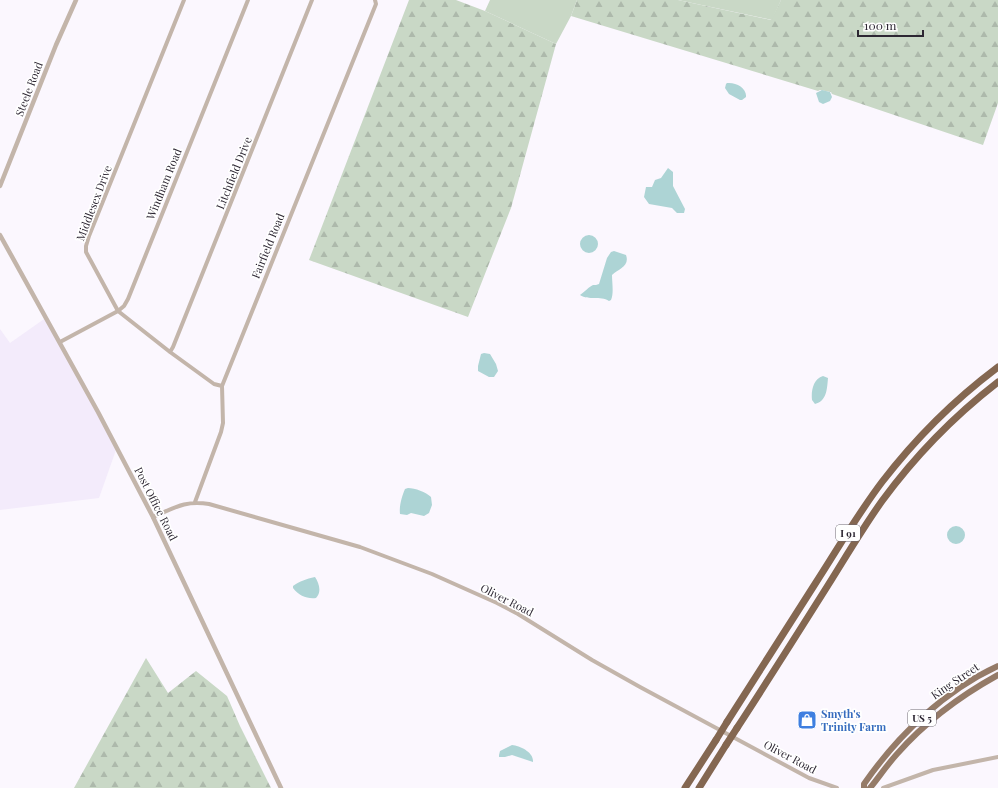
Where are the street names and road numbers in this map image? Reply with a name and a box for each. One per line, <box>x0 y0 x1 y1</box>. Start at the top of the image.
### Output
street label: Steele Road <box>11 59 46 118</box>
street label: Litchfield Drive <box>212 134 255 211</box>
street label: Windham Road <box>142 146 185 222</box>
street label: Middlesex Drive <box>72 162 115 243</box>
street label: Fairfield Road <box>248 210 288 281</box>
street label: Post Office Road <box>131 464 182 544</box>
road number: I 91 <box>836 525 860 541</box>
street label: Oliver Road <box>478 580 537 620</box>
street label: King Street <box>928 659 982 702</box>
road number: US 5 <box>908 710 936 726</box>
street label: Oliver Road <box>761 736 820 777</box>

